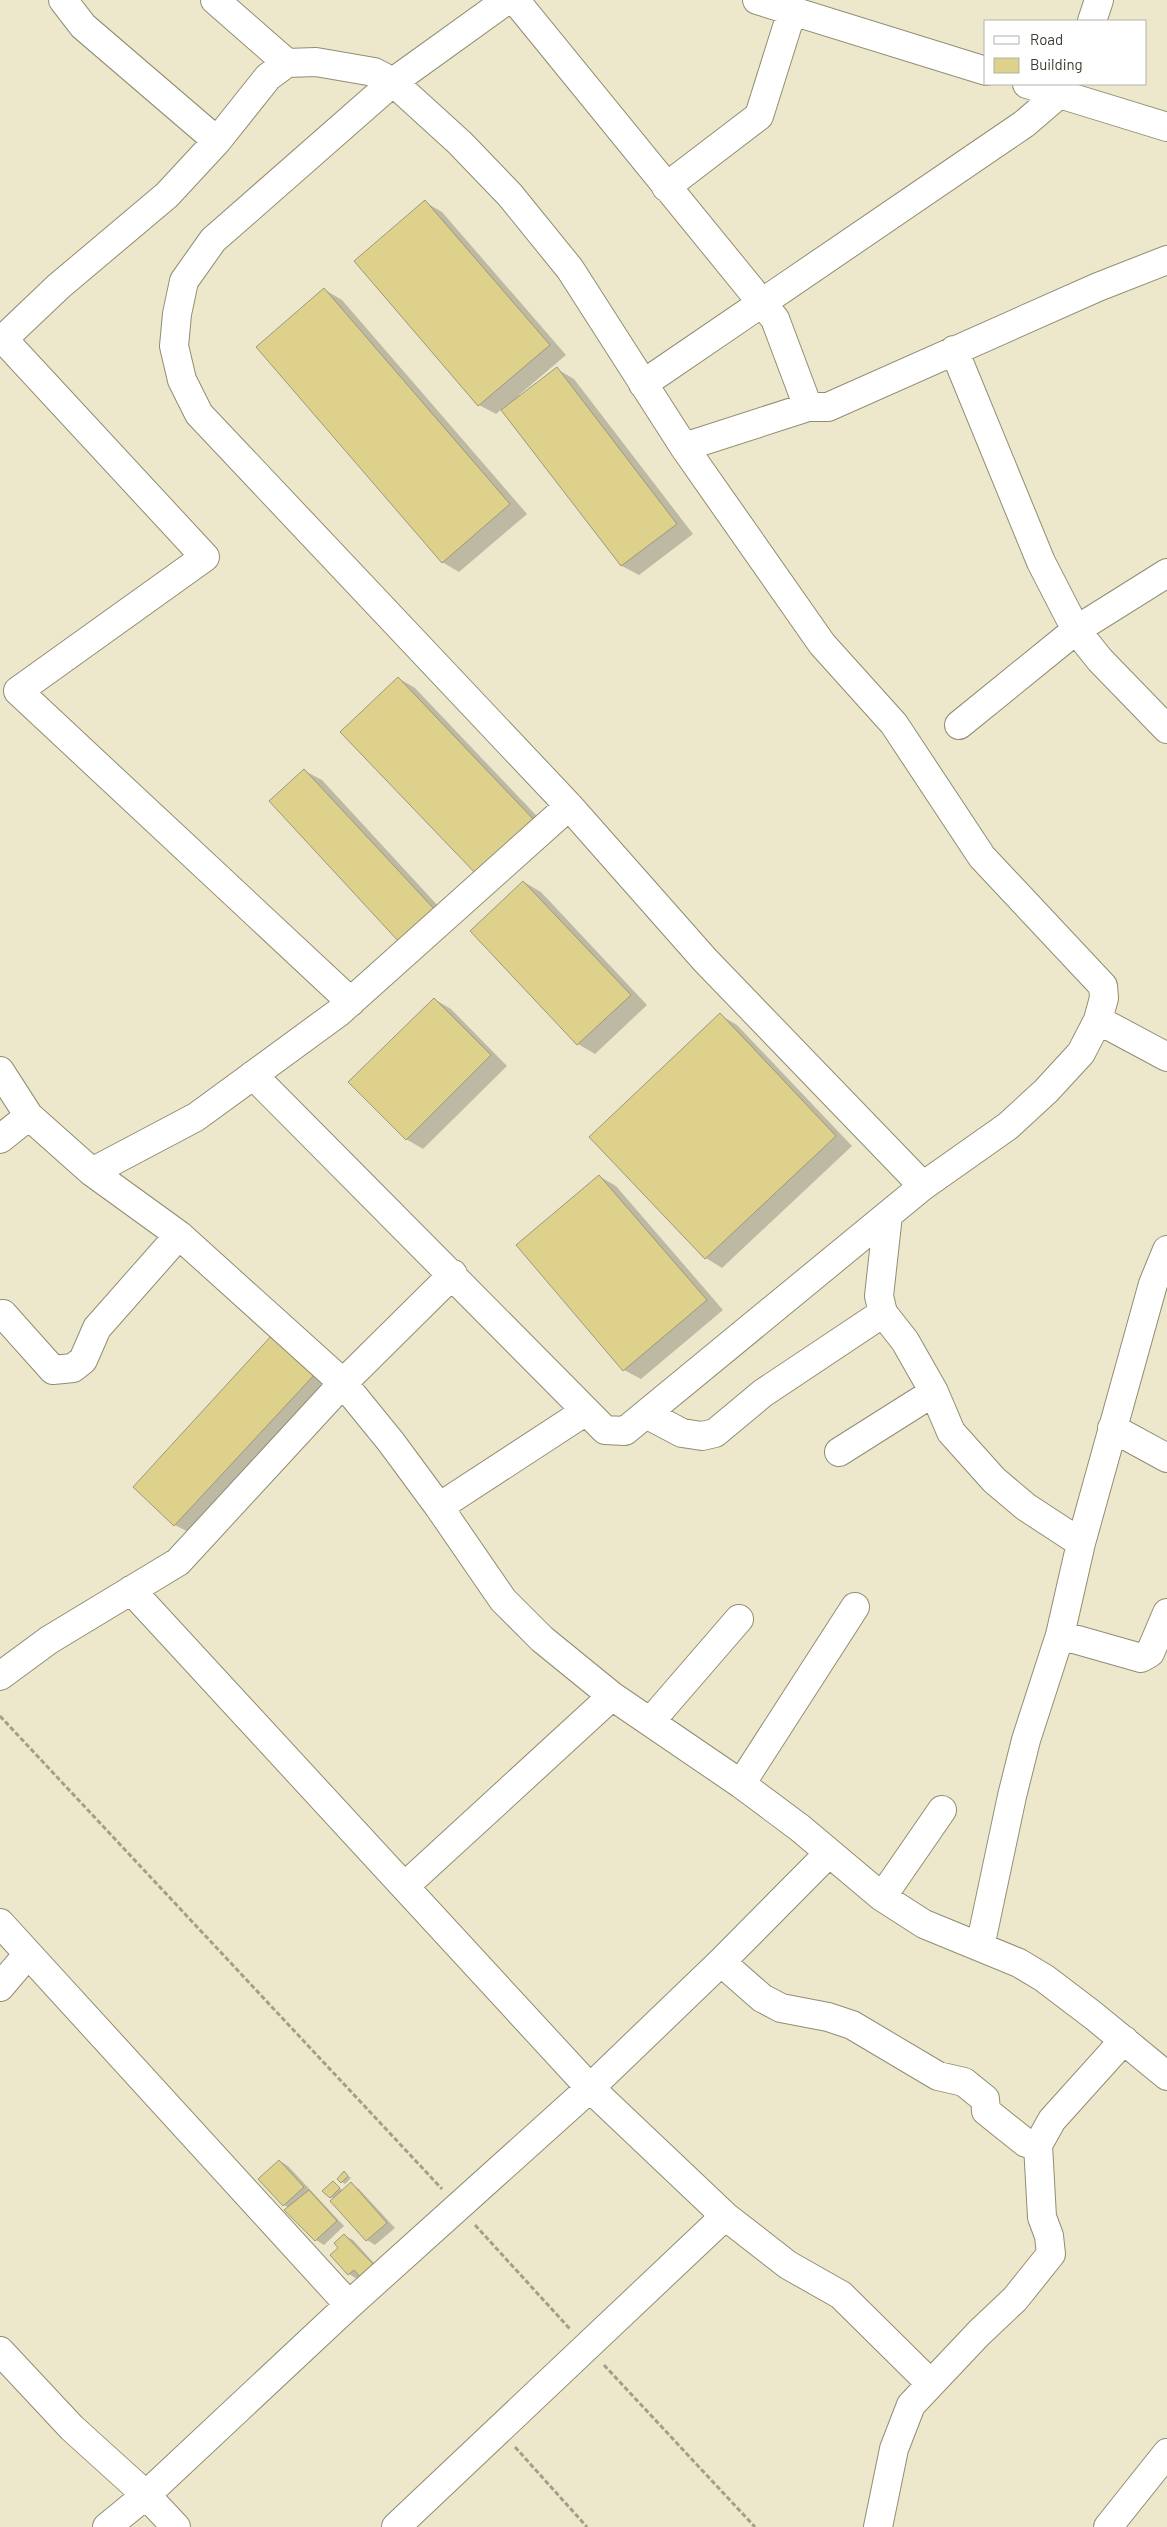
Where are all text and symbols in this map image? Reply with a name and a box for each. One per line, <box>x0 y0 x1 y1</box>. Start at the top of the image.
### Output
legend <box>984 20 1147 85</box>
text: Road <box>1030 30 1063 48</box>
text: Building <box>1030 55 1083 73</box>

